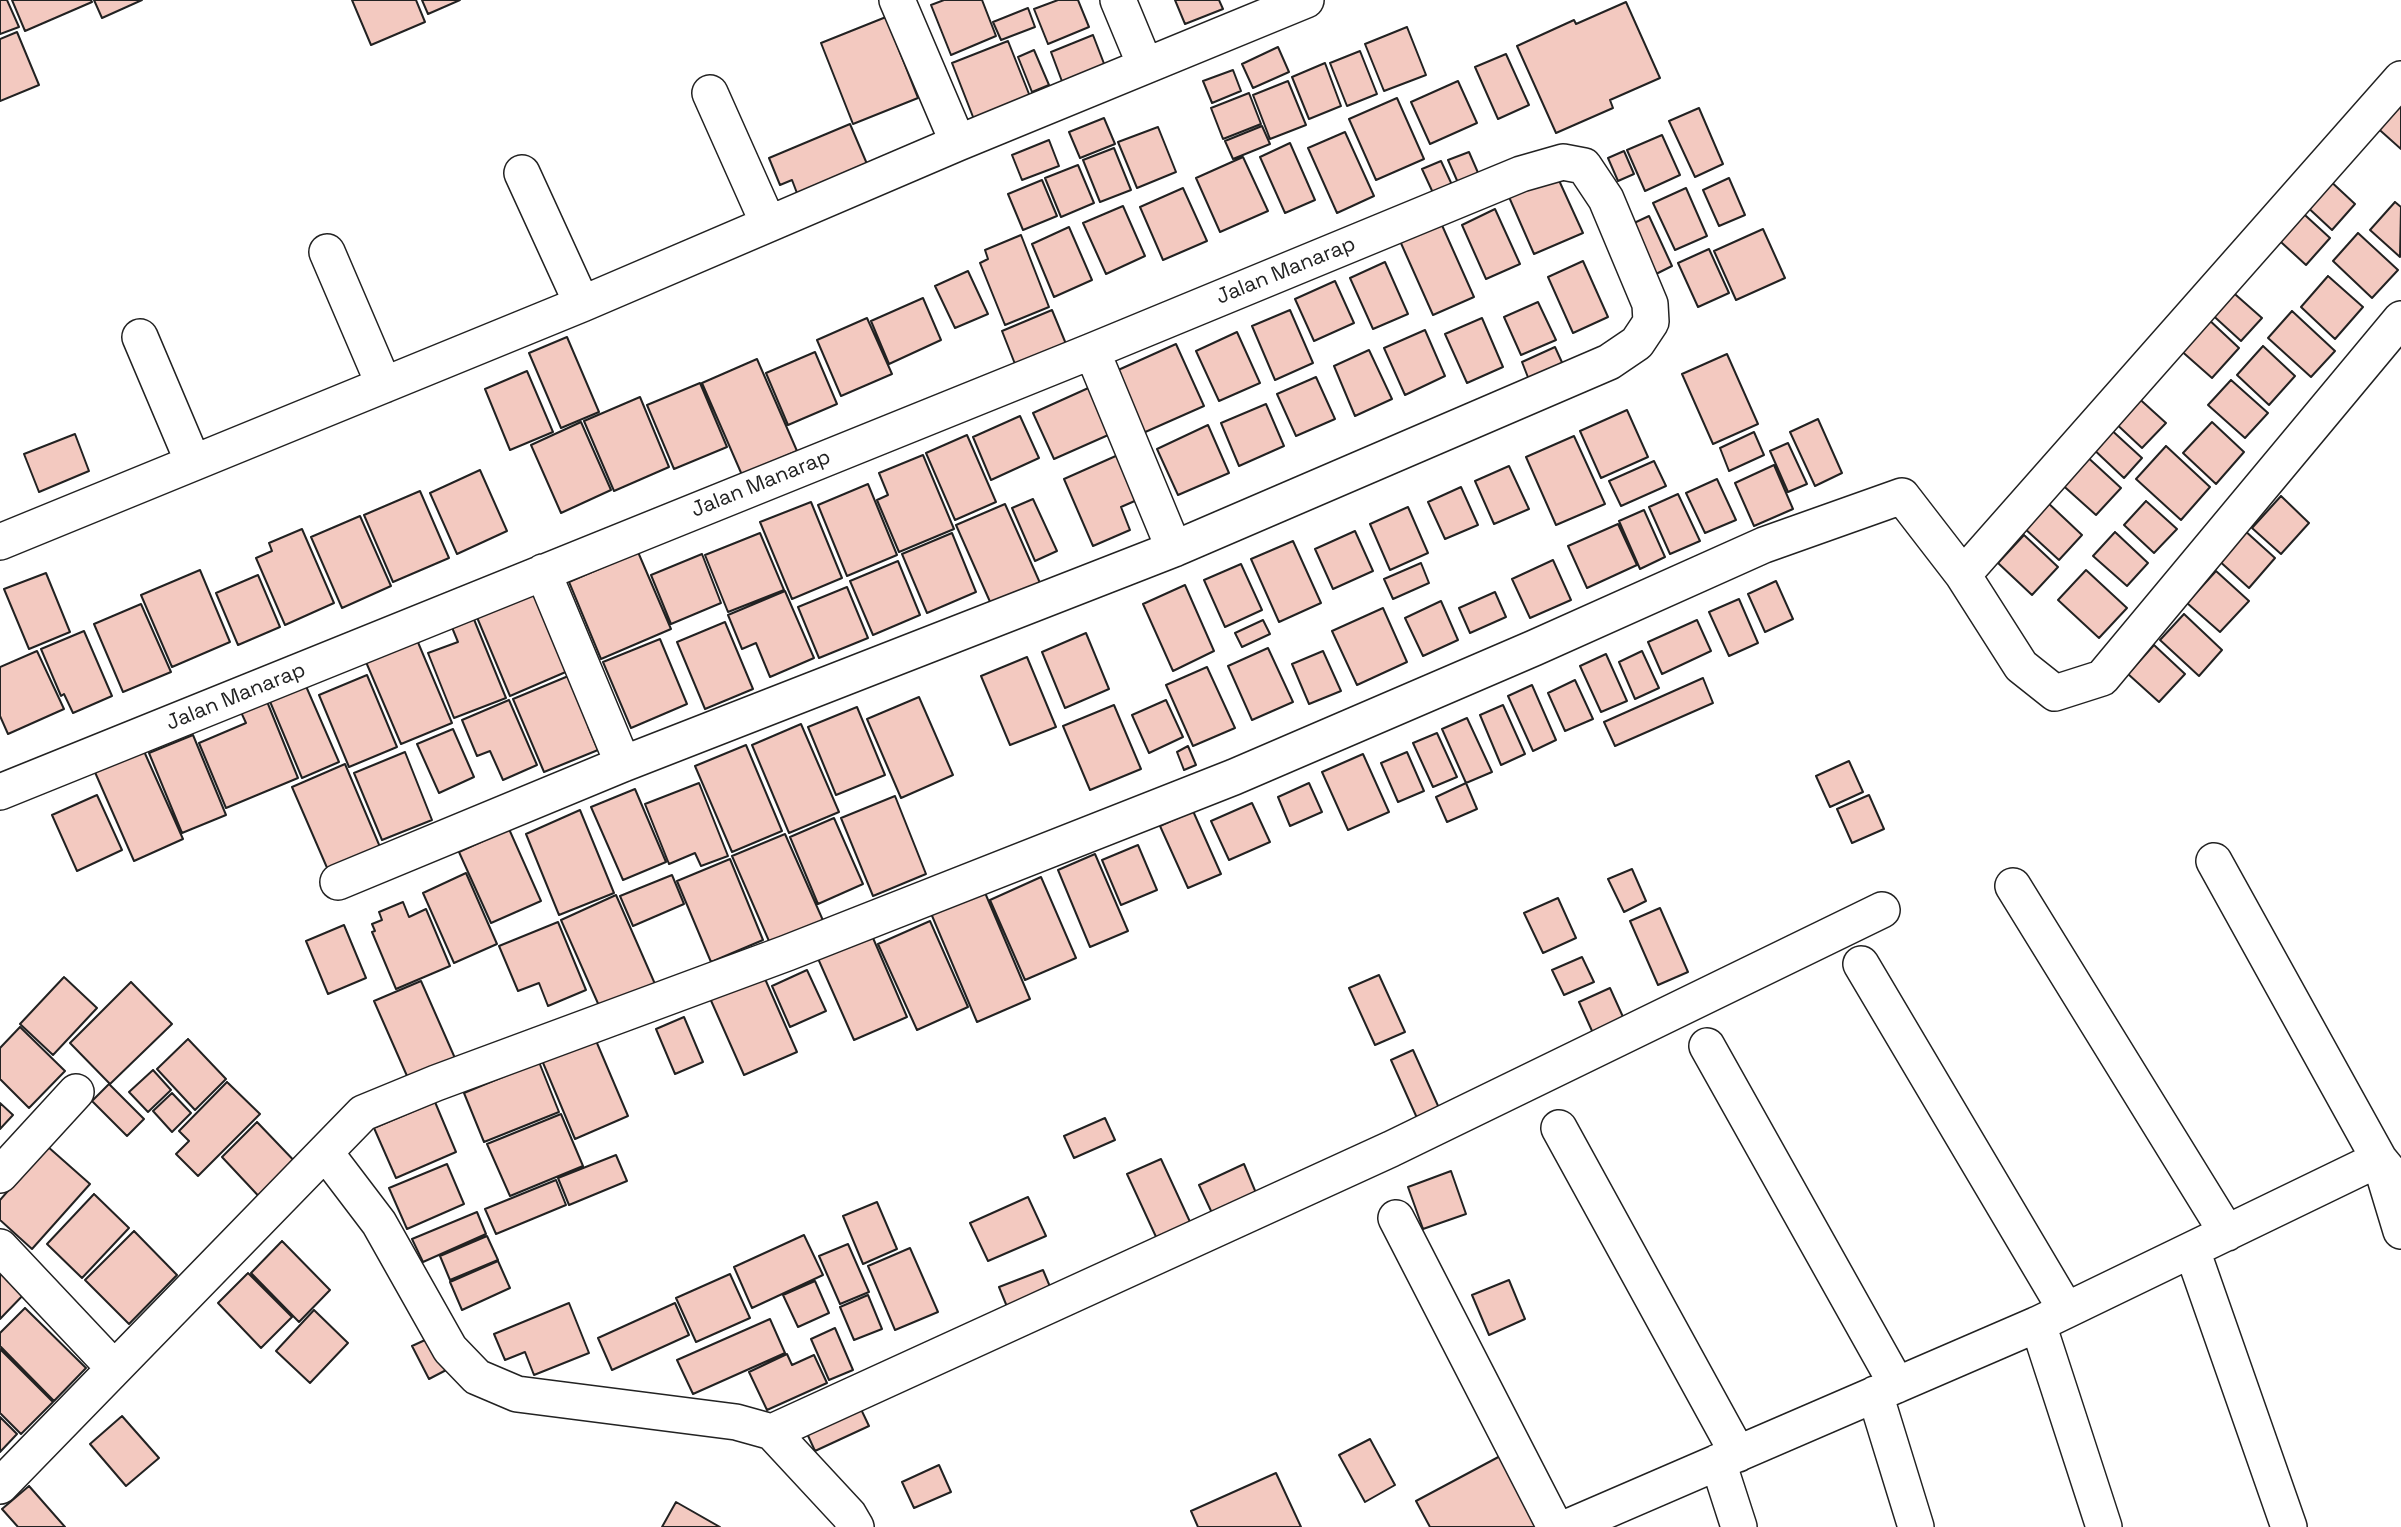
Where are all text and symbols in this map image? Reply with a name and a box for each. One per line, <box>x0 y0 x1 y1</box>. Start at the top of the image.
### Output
street label: Jalan Manarap <box>1213 232 1359 310</box>
street label: Jalan Manarap <box>688 445 834 523</box>
street label: Jalan Manarap <box>163 658 309 736</box>

